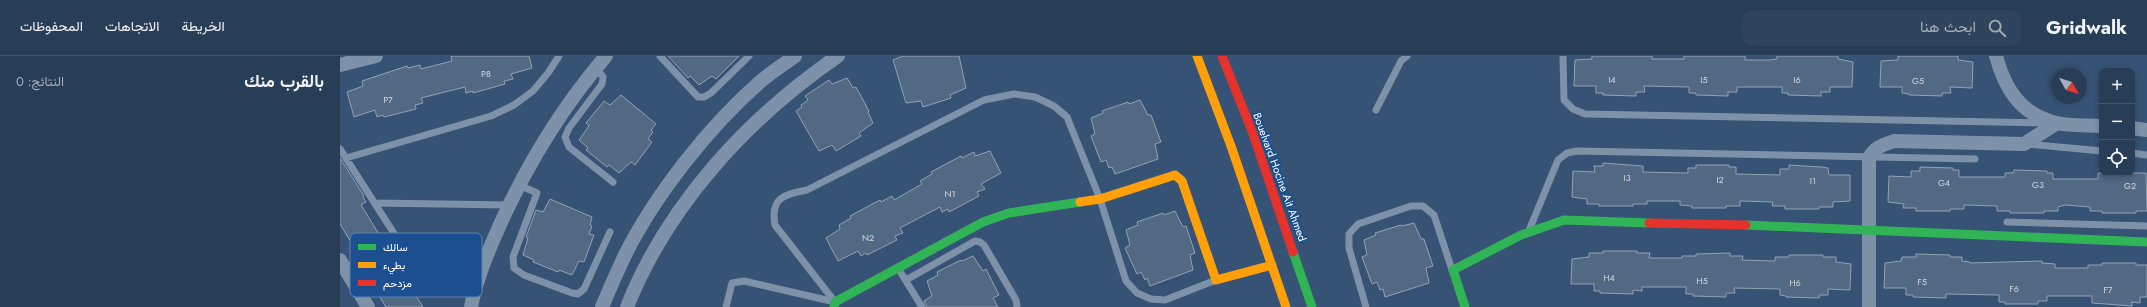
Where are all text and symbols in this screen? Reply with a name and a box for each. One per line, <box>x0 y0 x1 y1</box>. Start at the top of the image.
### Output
search box <box>1742 10 2022 46</box>
text: Gridwalk <box>2046 14 2127 41</box>
text: المحفوظات <box>20 16 83 36</box>
text: الاتجاهات <box>105 16 159 36</box>
text: الخريطة <box>181 16 225 36</box>
text: ابحث هنا <box>1920 16 1976 38</box>
icon: search <box>1986 17 2008 39</box>
house number: P8 <box>481 67 491 80</box>
north arrow <box>2051 68 2087 104</box>
map controls <box>2099 68 2135 176</box>
button: + <box>2099 68 2135 104</box>
text: بالقرب منك <box>244 69 324 93</box>
text: النتائج: 0 <box>16 72 64 91</box>
house number: I4 <box>1608 73 1616 86</box>
house number: I5 <box>1700 73 1708 86</box>
house number: I6 <box>1793 73 1801 86</box>
house number: G5 <box>1912 74 1924 87</box>
house number: P7 <box>383 93 393 106</box>
button: − <box>2099 104 2135 140</box>
street label: Bouelvard Hocine Ait Ahmed <box>1249 110 1311 244</box>
button: locate <box>2099 140 2135 176</box>
house number: I3 <box>1623 171 1631 184</box>
house number: I2 <box>1716 173 1724 186</box>
house number: I1 <box>1810 174 1816 187</box>
house number: G4 <box>1938 176 1950 189</box>
house number: G3 <box>2032 178 2044 191</box>
house number: G2 <box>2124 179 2136 192</box>
house number: N1 <box>944 187 956 200</box>
house number: N2 <box>862 231 874 244</box>
legend <box>350 233 482 297</box>
text: سالك <box>383 239 408 255</box>
text: بطيء <box>383 257 405 275</box>
house number: H4 <box>1603 271 1615 284</box>
house number: H5 <box>1696 274 1708 287</box>
text: مزدحم <box>383 275 412 291</box>
house number: F5 <box>1917 275 1927 288</box>
house number: H6 <box>1789 276 1801 289</box>
house number: F6 <box>2009 282 2019 295</box>
house number: F7 <box>2104 283 2113 296</box>

